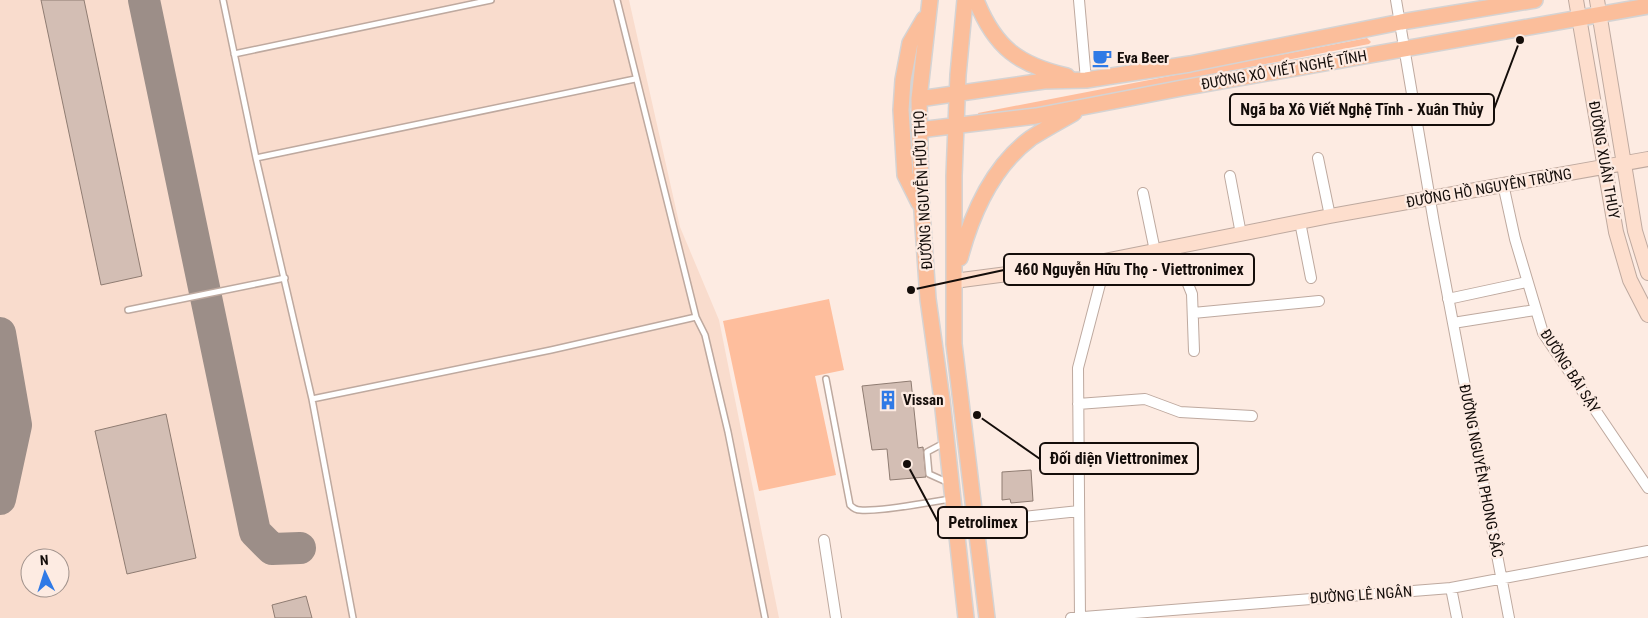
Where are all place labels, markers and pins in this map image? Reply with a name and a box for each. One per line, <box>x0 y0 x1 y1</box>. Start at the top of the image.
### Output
cafe icon: Eva Beer <box>1091 47 1113 69</box>
place label: Eva Beer <box>1117 49 1169 67</box>
callout: Ngã ba Xô Viết Nghệ Tĩnh - Xuân Thủy <box>1230 94 1494 125</box>
callout: 460 Nguyễn Hữu Thọ - Viettronimex <box>1004 254 1254 285</box>
building icon: Vissan <box>877 389 899 411</box>
place label: Vissan <box>903 391 944 409</box>
callout: Đối diện Viettronimex <box>1040 443 1198 474</box>
callout: Petrolimex <box>938 507 1027 538</box>

